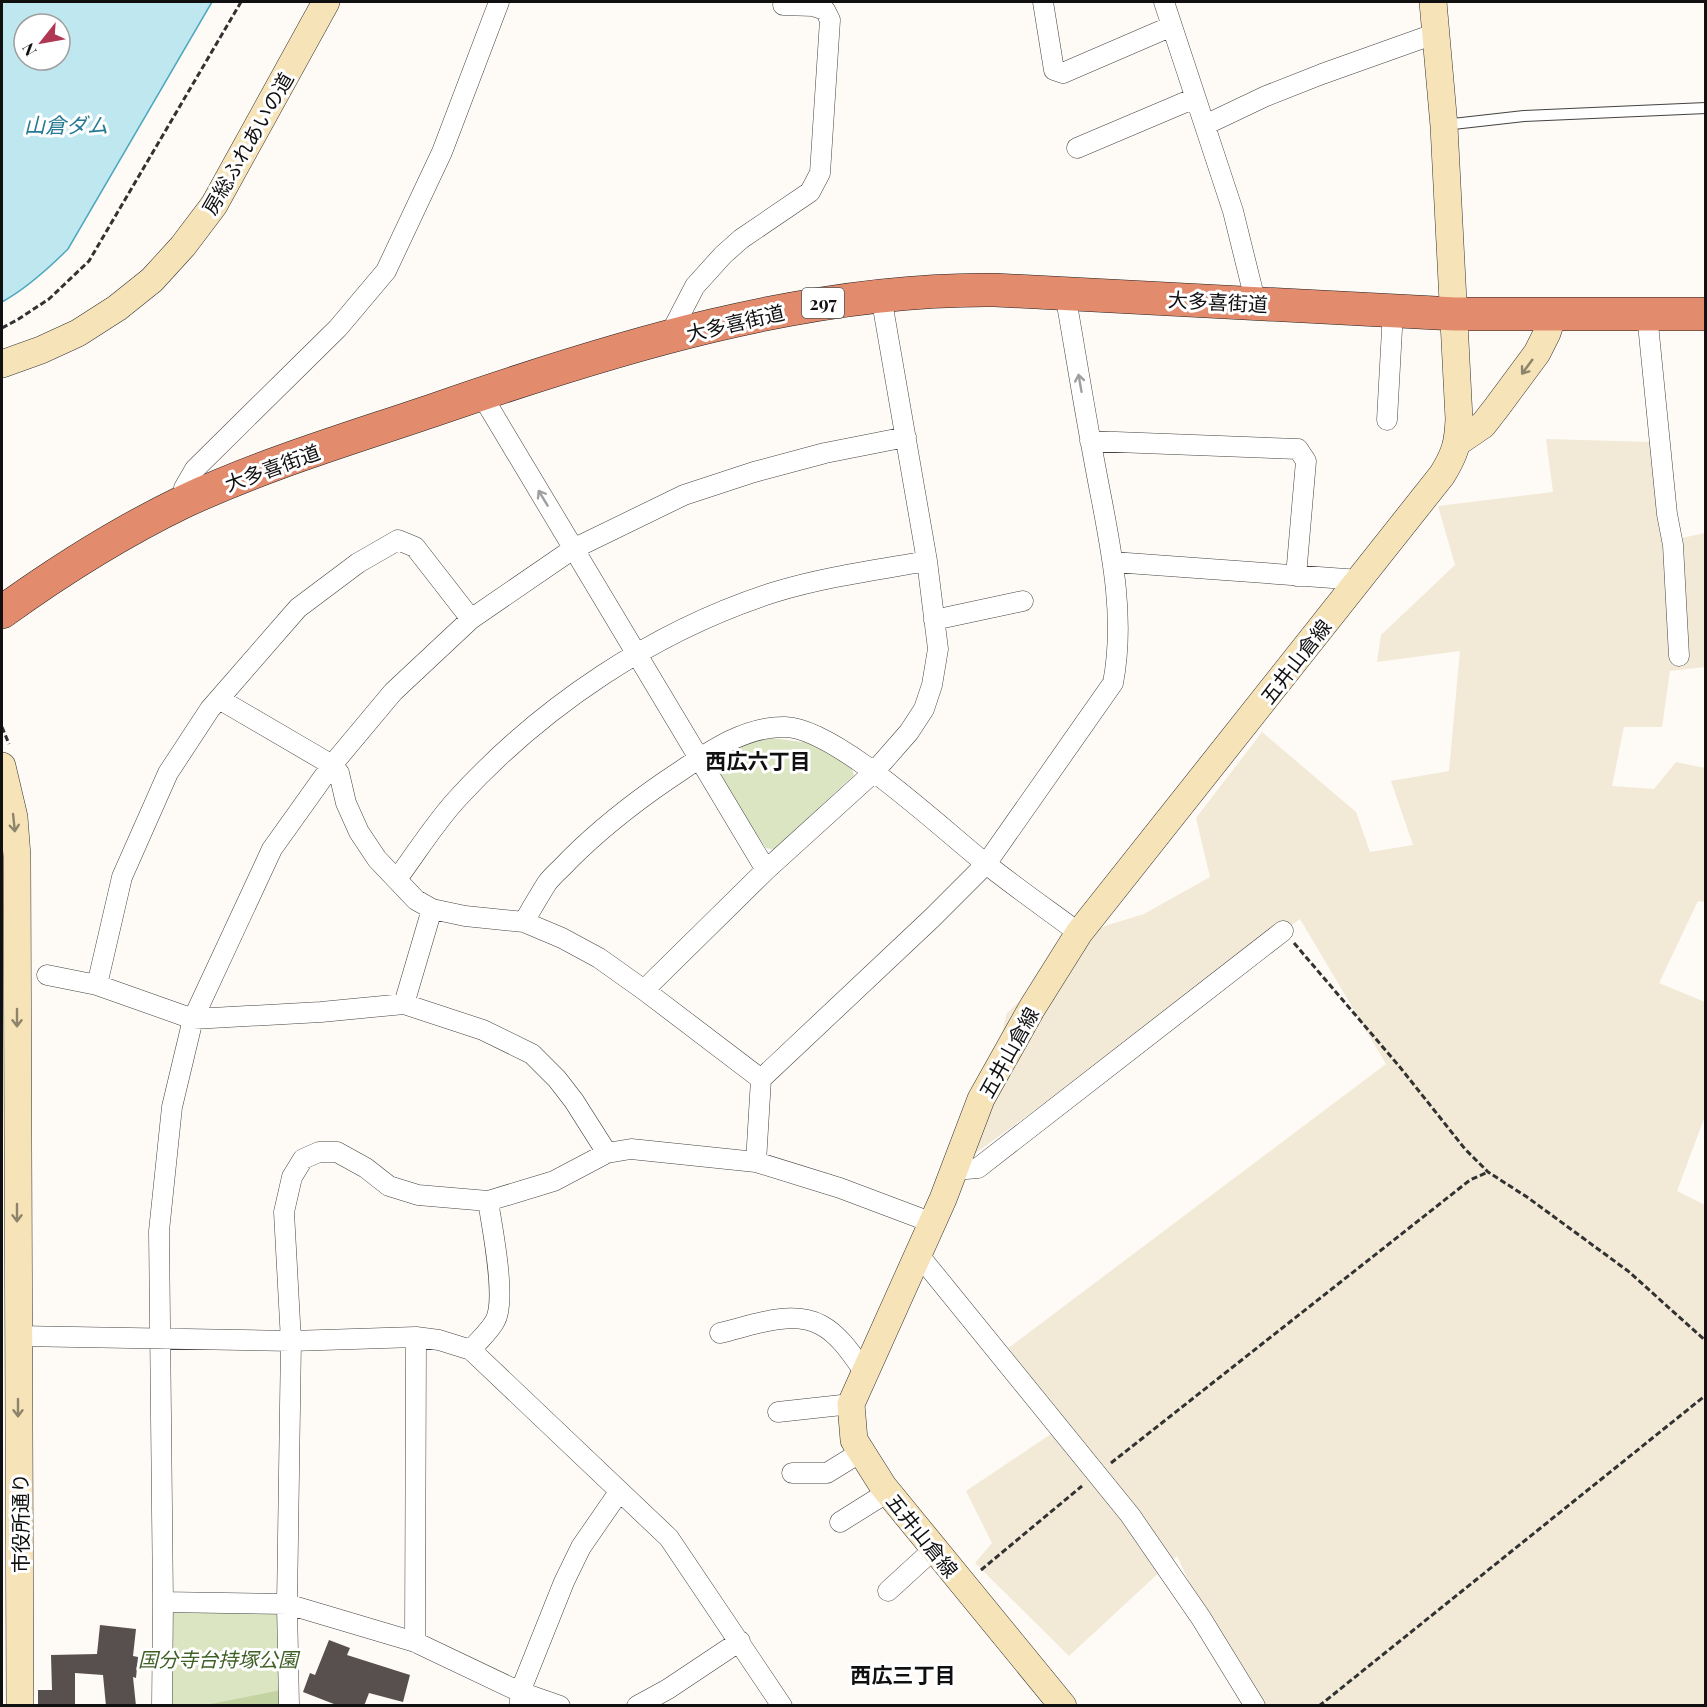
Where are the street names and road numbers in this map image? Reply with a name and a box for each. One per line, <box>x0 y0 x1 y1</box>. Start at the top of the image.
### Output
street label: 房総ふれあいの道 <box>195 67 299 219</box>
street label: 大多喜街道 <box>1167 285 1269 317</box>
road number: 297 <box>802 288 844 318</box>
street label: 大多喜街道 <box>683 298 787 346</box>
street label: 大多喜街道 <box>220 437 324 497</box>
street label: 五井山倉線 <box>1254 613 1336 709</box>
street label: 五井山倉線 <box>972 1002 1044 1102</box>
street label: 市役所通り <box>6 1473 33 1573</box>
street label: 五井山倉線 <box>881 1488 965 1582</box>

